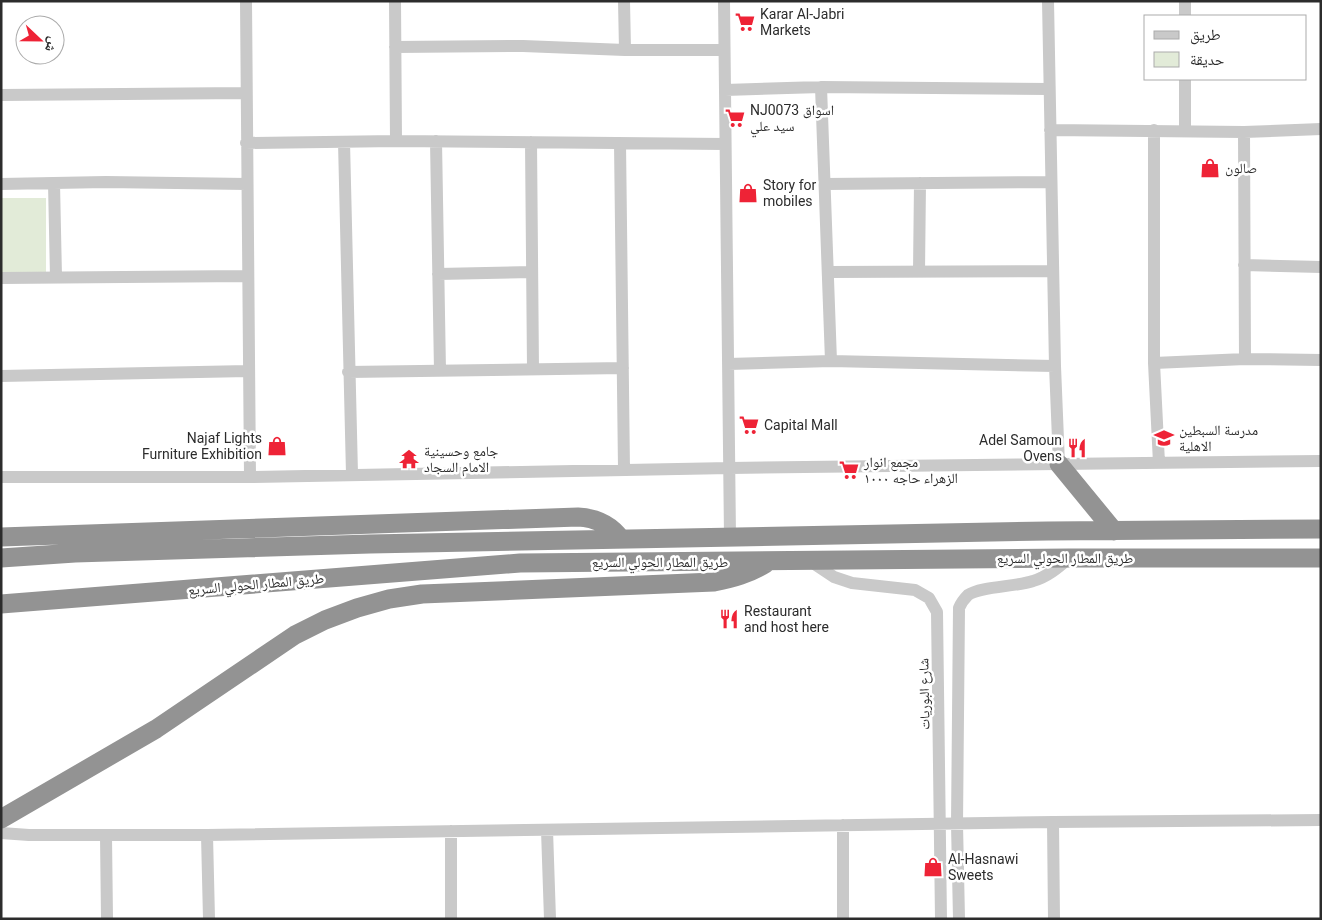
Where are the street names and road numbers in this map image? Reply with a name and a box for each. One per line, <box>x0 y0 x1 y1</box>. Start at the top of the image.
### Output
street label: طريق المطار الحولي السريع <box>997 550 1133 570</box>
street label: طريق المطار الحولي السريع <box>592 554 728 574</box>
street label: طريق المطار الحولي السريع <box>187 570 325 601</box>
street label: شارع البوريات <box>915 658 935 730</box>

